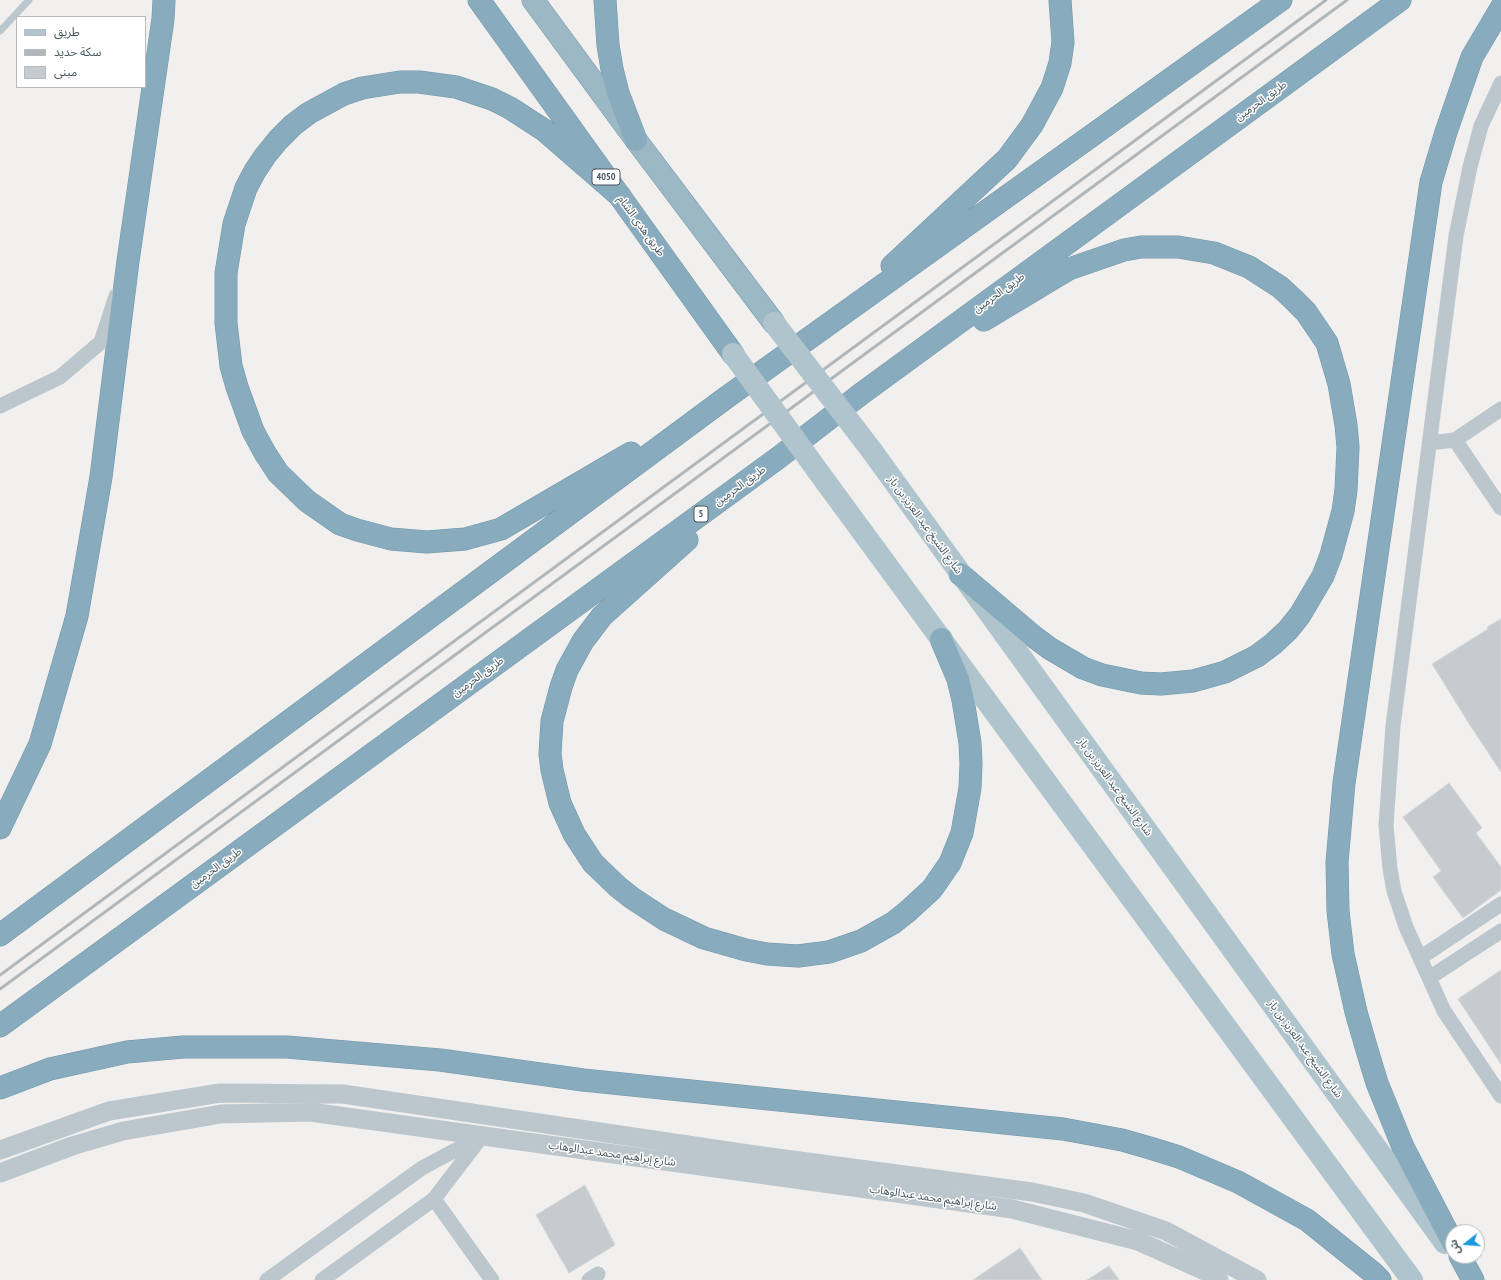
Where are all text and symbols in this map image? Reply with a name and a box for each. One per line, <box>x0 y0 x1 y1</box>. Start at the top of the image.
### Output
legend <box>16 16 146 88</box>
text: طريق <box>54 24 80 39</box>
text: سكة حديد <box>54 44 101 59</box>
text: مبنى <box>54 64 77 79</box>
street label: طريق الحرمين <box>1233 78 1289 124</box>
road number: 4050 <box>592 169 620 185</box>
street label: طريق هدى الشام <box>614 193 668 259</box>
street label: طريق الحرمين <box>971 270 1027 316</box>
street label: طريق الحرمين <box>712 463 768 509</box>
street label: شارع الشيخ عبد العزيز بن باز <box>885 473 965 577</box>
road number: 5 <box>694 506 708 522</box>
street label: طريق الحرمين <box>450 654 506 700</box>
street label: شارع الشيخ عبد العزيز بن باز <box>1075 735 1155 839</box>
street label: طريق الحرمين <box>188 845 244 891</box>
street label: شارع الشيخ عبد العزيز بن باز <box>1265 997 1345 1101</box>
street label: شارع إبراهيم محمد عبدالوهاب <box>547 1139 677 1169</box>
street label: شارع إبراهيم محمد عبدالوهاب <box>868 1183 998 1213</box>
north arrow <box>1445 1224 1485 1264</box>
text: ش <box>1446 1238 1463 1256</box>

